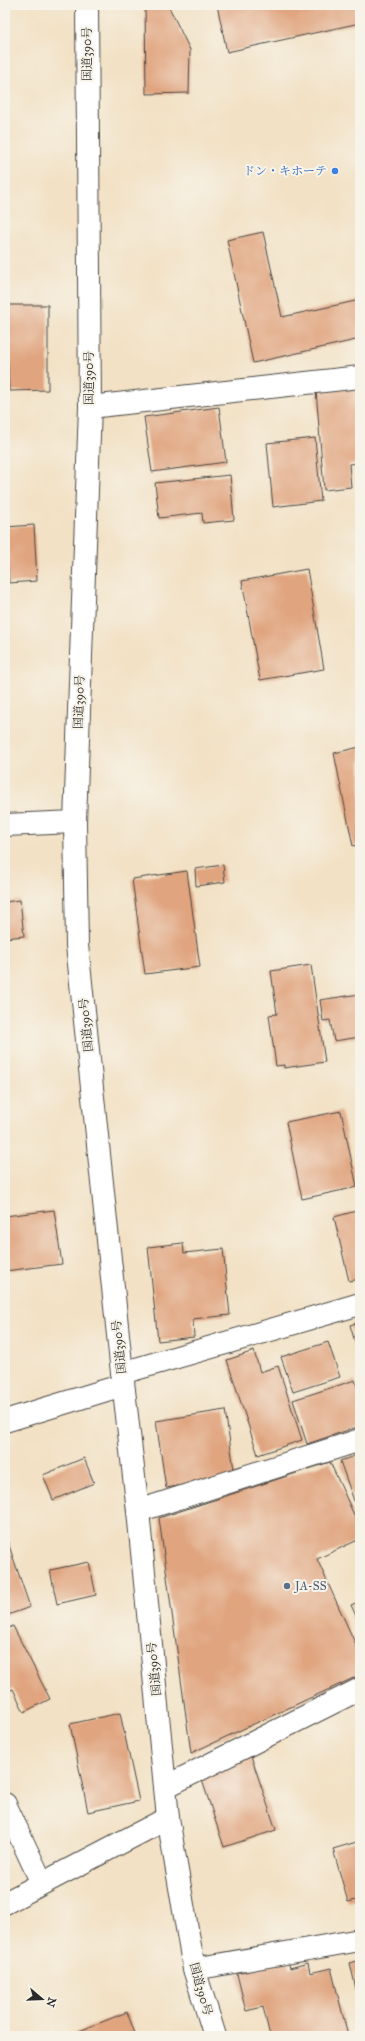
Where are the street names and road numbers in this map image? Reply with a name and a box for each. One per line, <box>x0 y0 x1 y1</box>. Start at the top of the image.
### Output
street label: 国道390号 <box>80 27 94 81</box>
street label: 国道390号 <box>82 351 96 405</box>
street label: 国道390号 <box>71 675 87 729</box>
street label: 国道390号 <box>76 997 96 1053</box>
street label: 国道390号 <box>109 1319 129 1375</box>
street label: 国道390号 <box>144 1641 164 1697</box>
street label: 国道390号 <box>187 1961 215 2017</box>

